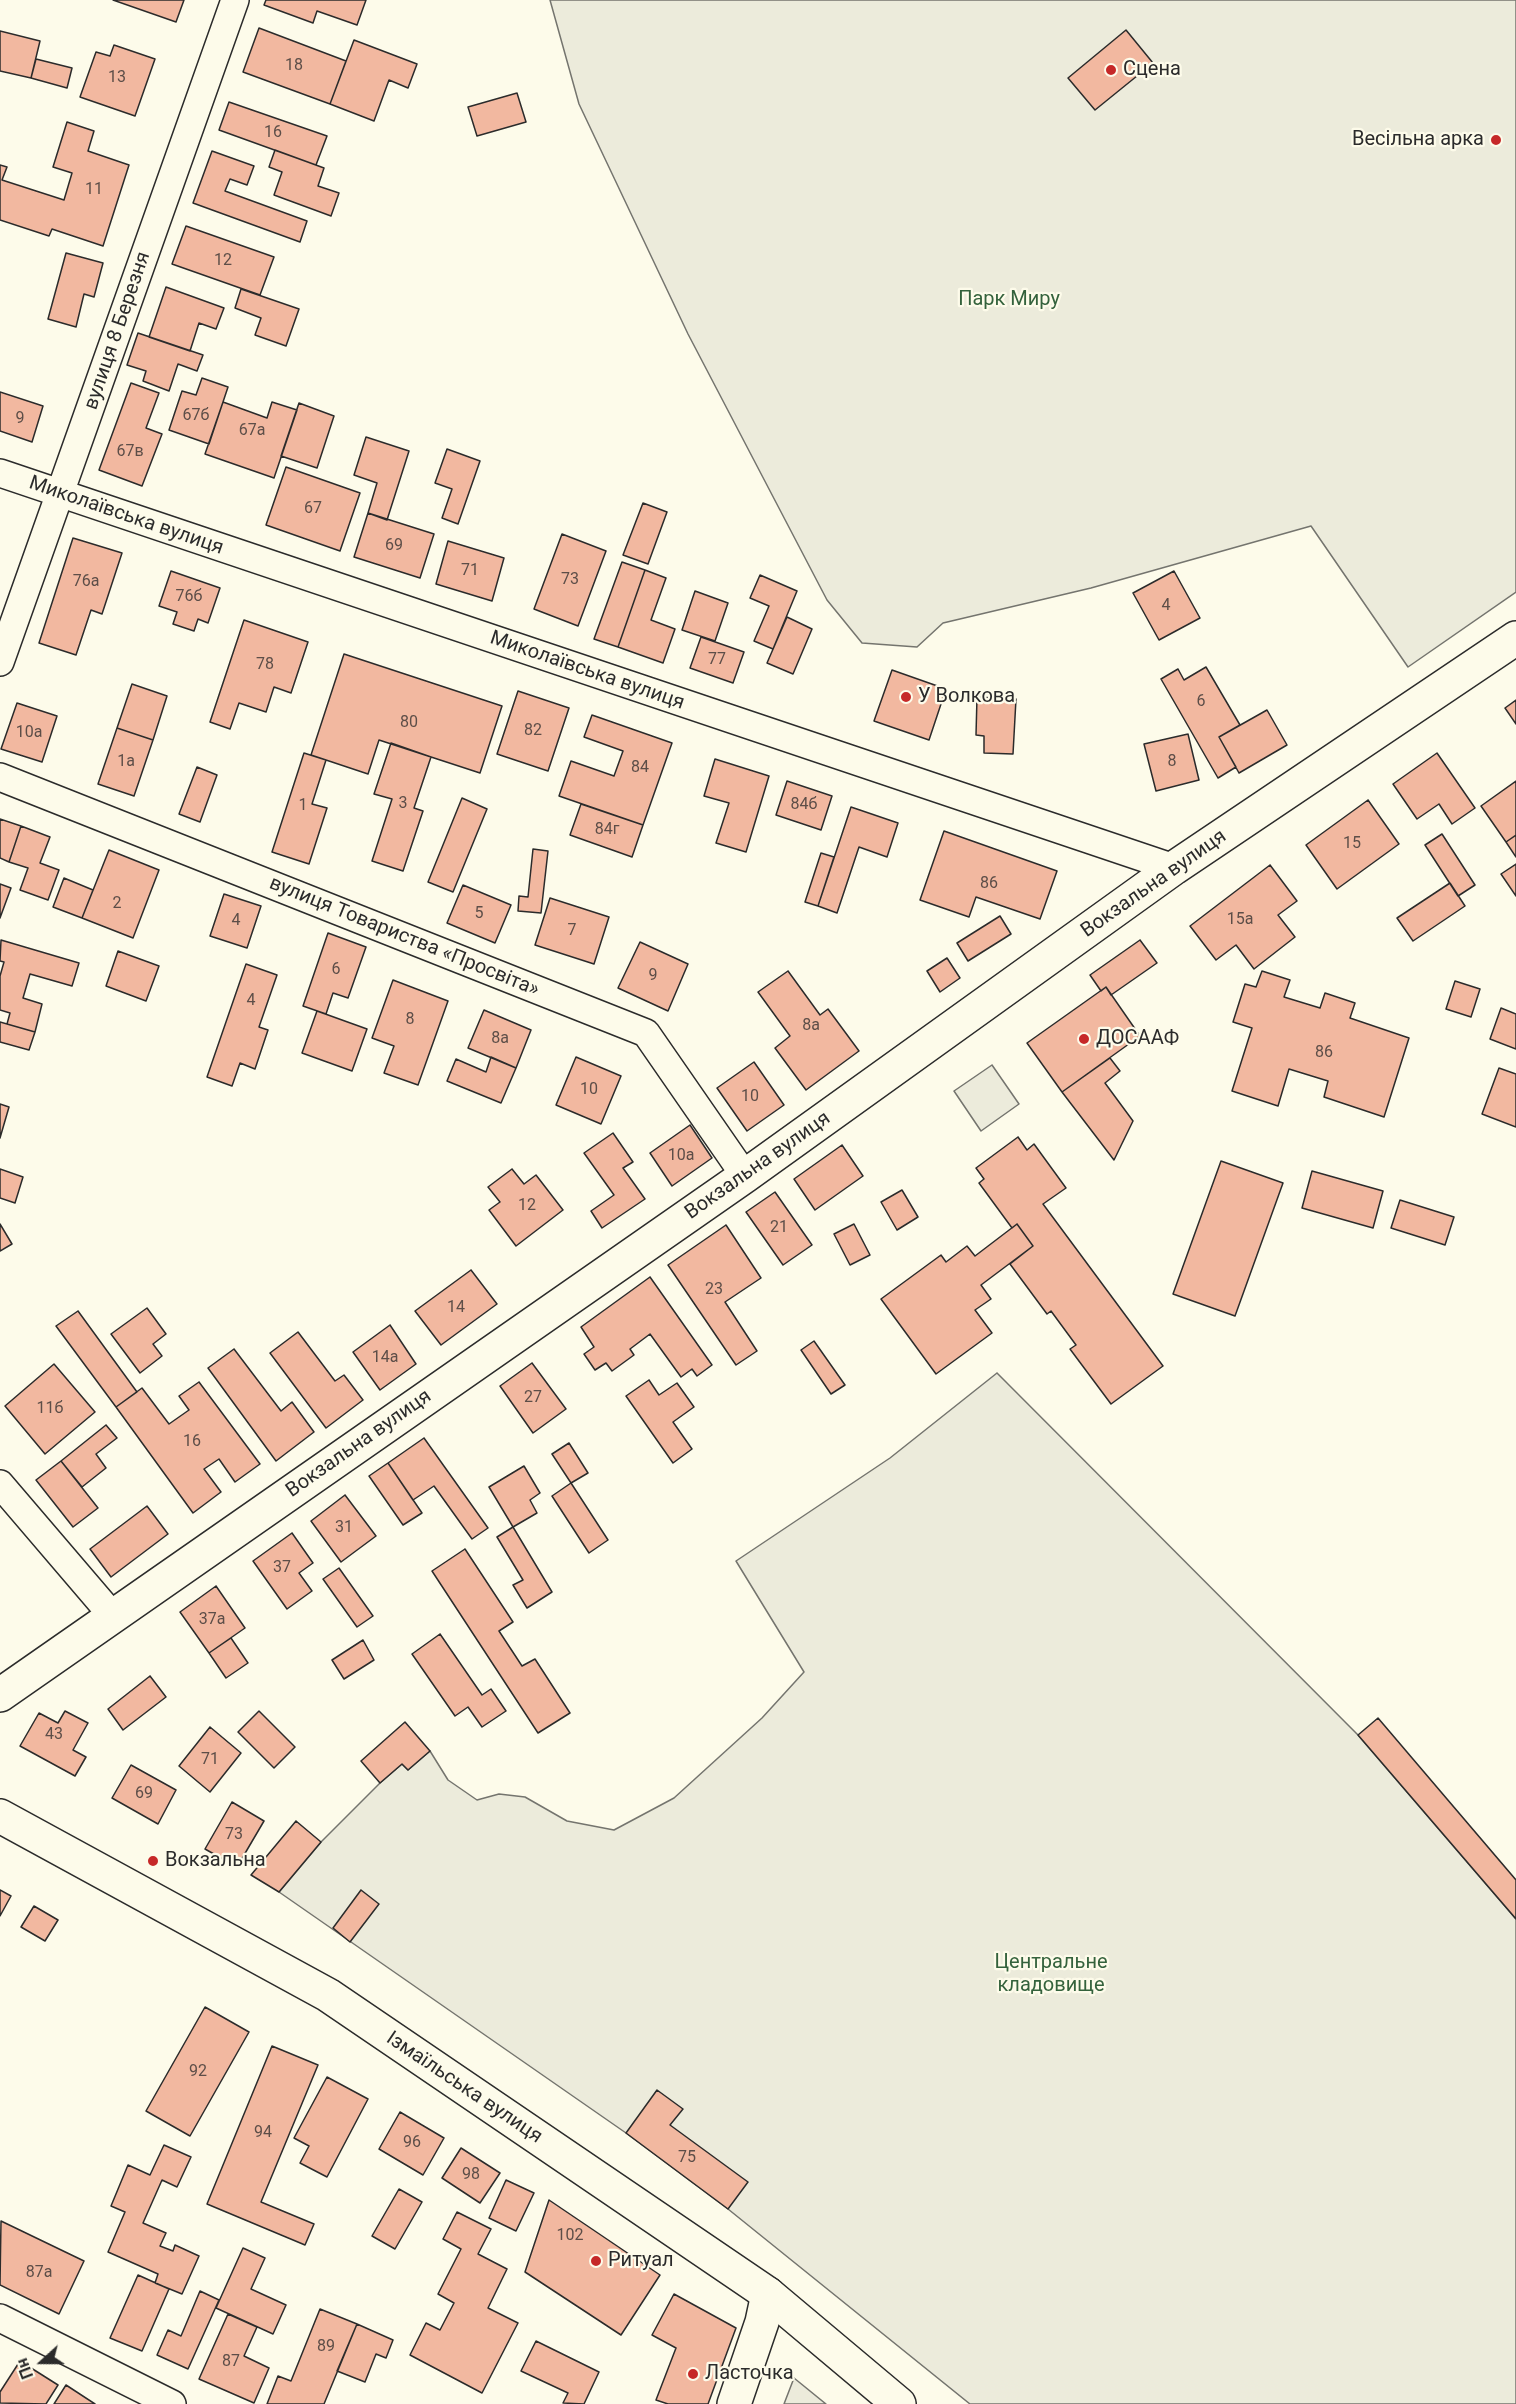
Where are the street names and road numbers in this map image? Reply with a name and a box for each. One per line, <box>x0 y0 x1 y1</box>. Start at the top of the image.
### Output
street label: вулиця 8 Березня <box>80 249 156 413</box>
street label: Миколаївська вулиця <box>26 471 226 561</box>
street label: Миколаївська вулиця <box>487 626 687 716</box>
street label: Вокзальна вулиця <box>1077 825 1231 943</box>
street label: вулиця Товариства «Просвіта» <box>266 872 542 1002</box>
street label: Вокзальна вулиця <box>681 1107 835 1225</box>
street label: Вокзальна вулиця <box>282 1385 436 1503</box>
street label: Ізмаїльська вулиця <box>381 2027 547 2149</box>

